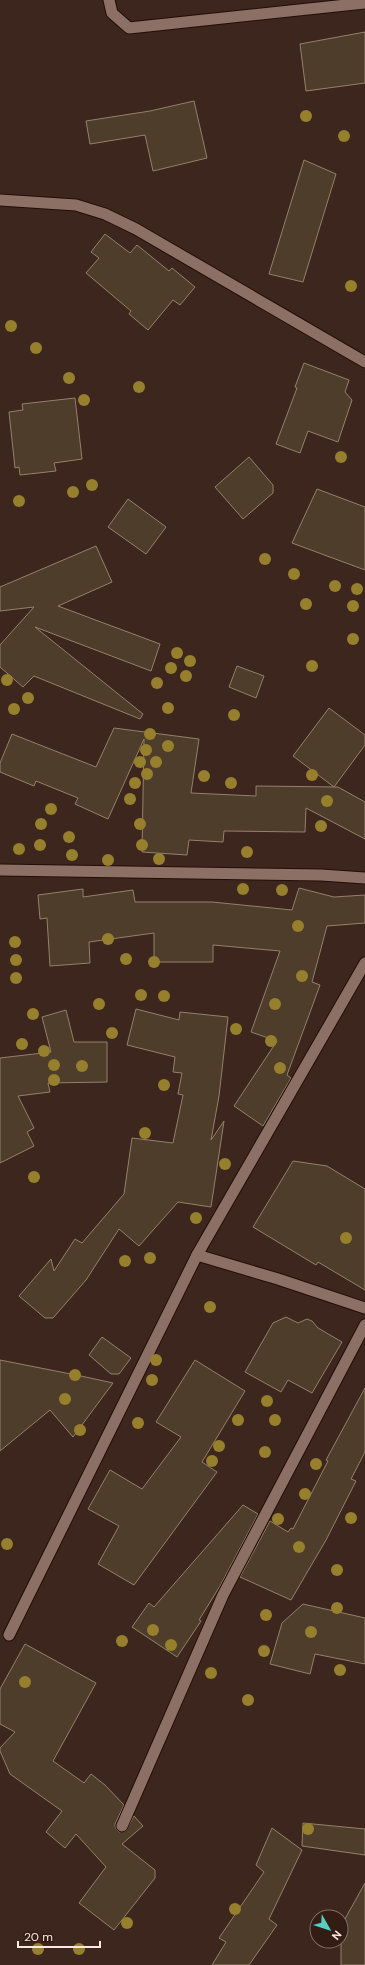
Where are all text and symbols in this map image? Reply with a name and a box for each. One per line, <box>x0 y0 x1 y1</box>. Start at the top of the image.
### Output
north arrow <box>309 1909 349 1949</box>
scale bar <box>18 1923 100 1949</box>
text: N <box>329 1928 345 1943</box>
text: 20 m <box>24 1929 53 1945</box>

